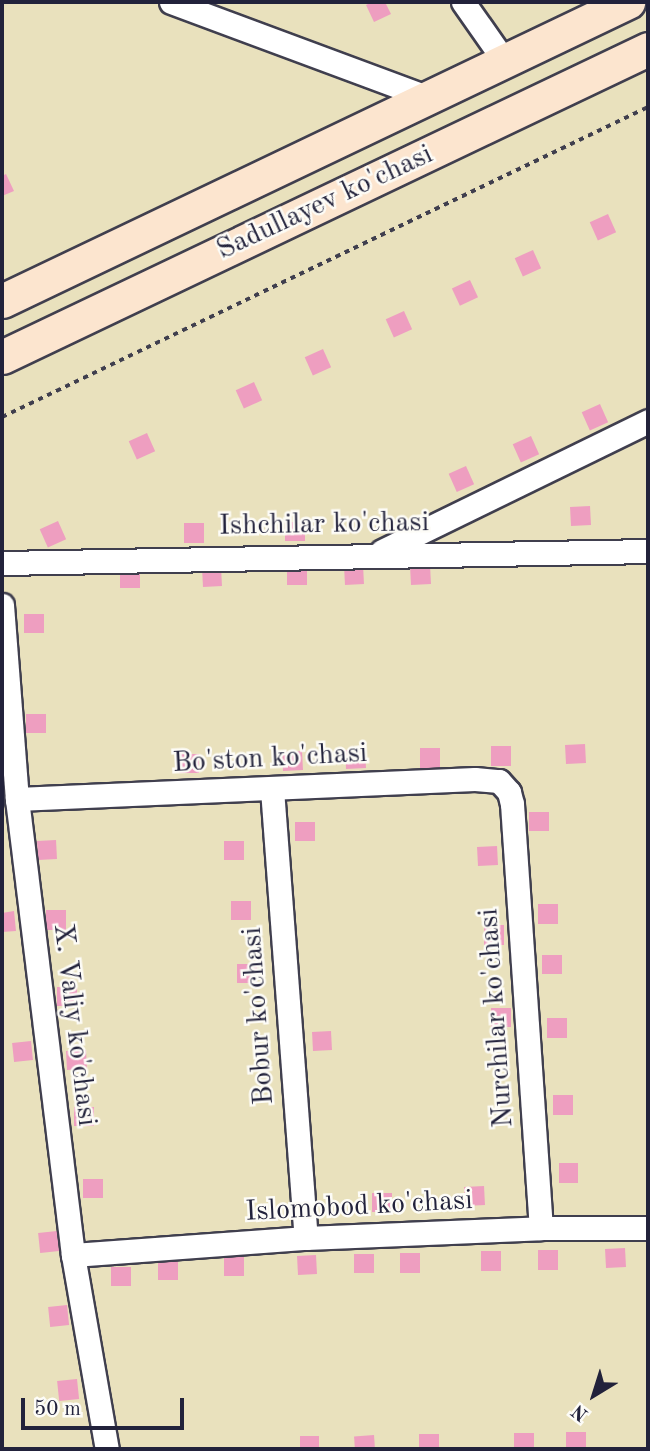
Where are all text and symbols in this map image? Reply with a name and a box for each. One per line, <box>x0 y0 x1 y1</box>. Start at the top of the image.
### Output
street label: Sadullayev ko'chasi <box>212 138 438 268</box>
street label: Ishchilar ko'chasi <box>219 506 429 544</box>
street label: Bo'ston ko'chasi <box>172 737 368 781</box>
street label: Nurchilar ko'chasi <box>473 907 521 1129</box>
street label: X. Valiy ko'chasi <box>45 922 103 1128</box>
street label: Bobur ko'chasi <box>236 926 282 1106</box>
street label: Islomobod ko'chasi <box>244 1184 474 1230</box>
north arrow <box>559 1360 629 1430</box>
scale bar <box>24 1384 187 1428</box>
text: 50 m <box>34 1399 81 1420</box>
text: N <box>569 1400 592 1424</box>

